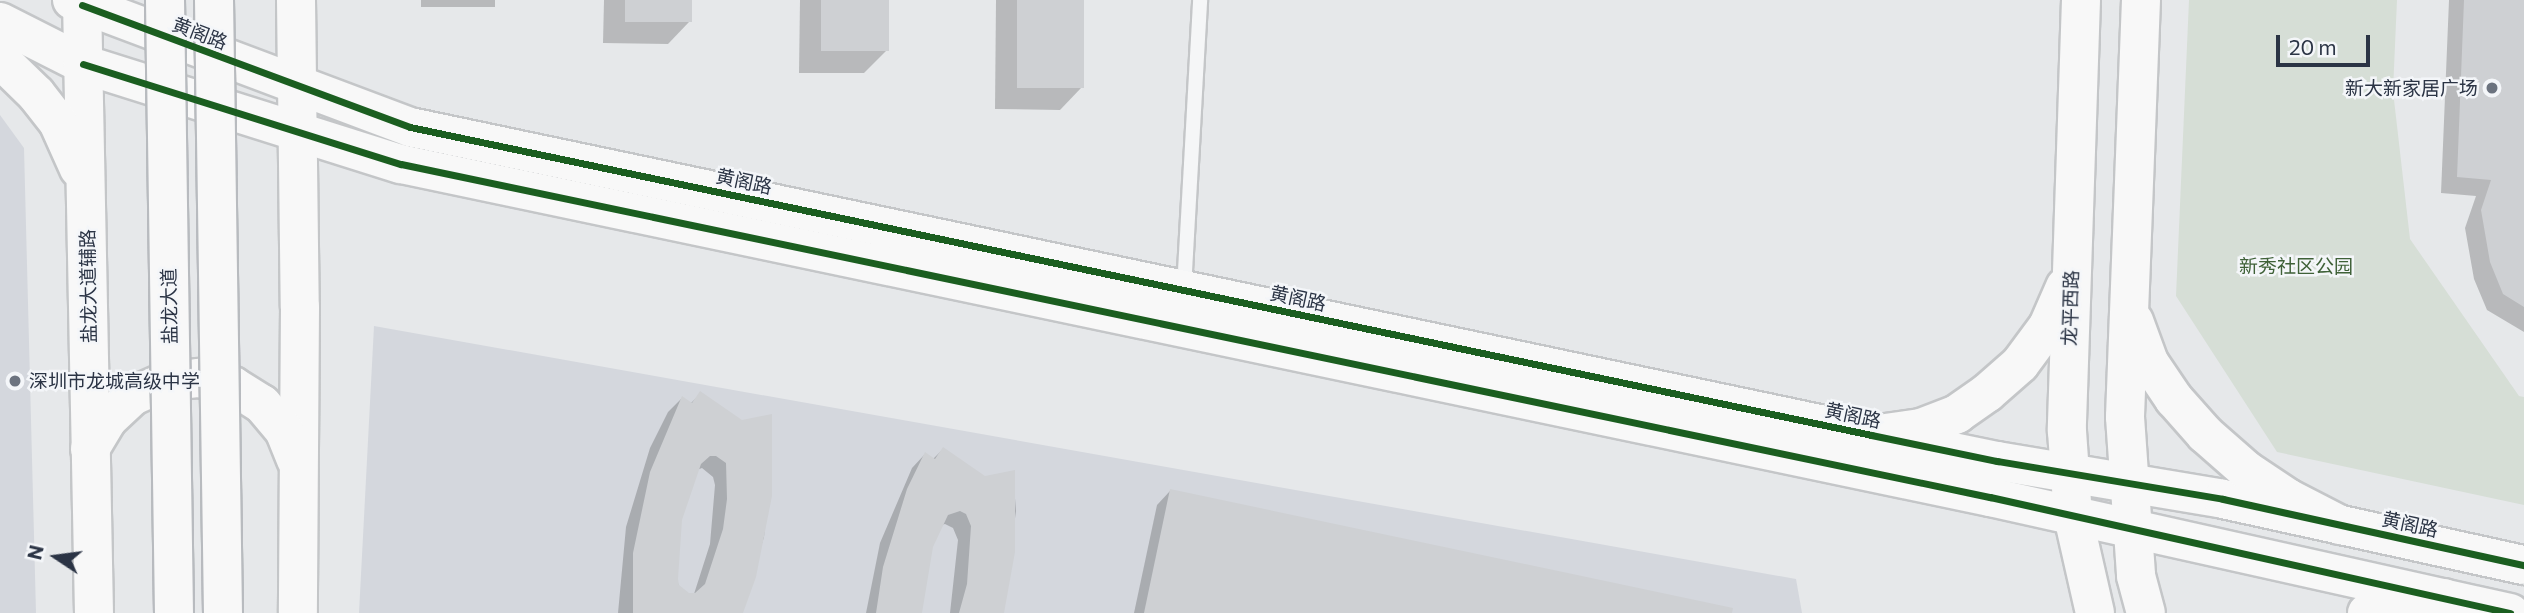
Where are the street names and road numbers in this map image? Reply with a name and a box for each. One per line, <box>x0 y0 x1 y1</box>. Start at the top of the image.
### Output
street label: 黄阁路 <box>169 12 231 54</box>
street label: 黄阁路 <box>714 164 774 198</box>
street label: 盐龙大道辅路 <box>76 229 100 343</box>
street label: 盐龙大道 <box>157 268 181 344</box>
street label: 龙平西路 <box>2057 270 2083 346</box>
street label: 黄阁路 <box>1268 281 1328 315</box>
street label: 黄阁路 <box>1823 398 1883 432</box>
street label: 黄阁路 <box>2380 507 2440 541</box>

